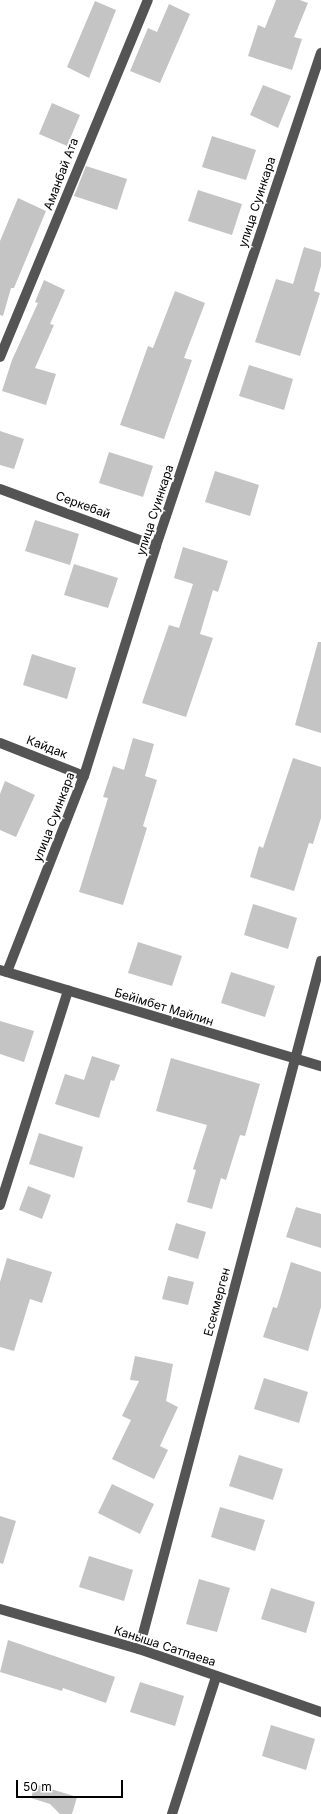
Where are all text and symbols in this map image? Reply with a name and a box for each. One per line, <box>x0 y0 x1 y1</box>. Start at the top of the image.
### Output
street label: Аманбай Ата <box>41 136 81 212</box>
street label: улица Суинкара <box>236 155 278 249</box>
street label: улица Суинкара <box>134 463 176 557</box>
street label: Серкебай <box>54 488 112 522</box>
street label: Кайдак <box>25 733 69 761</box>
street label: улица Суинкара <box>30 770 78 864</box>
street label: Бейімбет Майлин <box>113 985 215 1029</box>
street label: Eсекмерген <box>201 1266 233 1338</box>
street label: Каныша Сатпаева <box>112 1623 218 1669</box>
scale bar <box>18 1772 125 1798</box>
text: 50 m <box>23 1779 52 1794</box>

